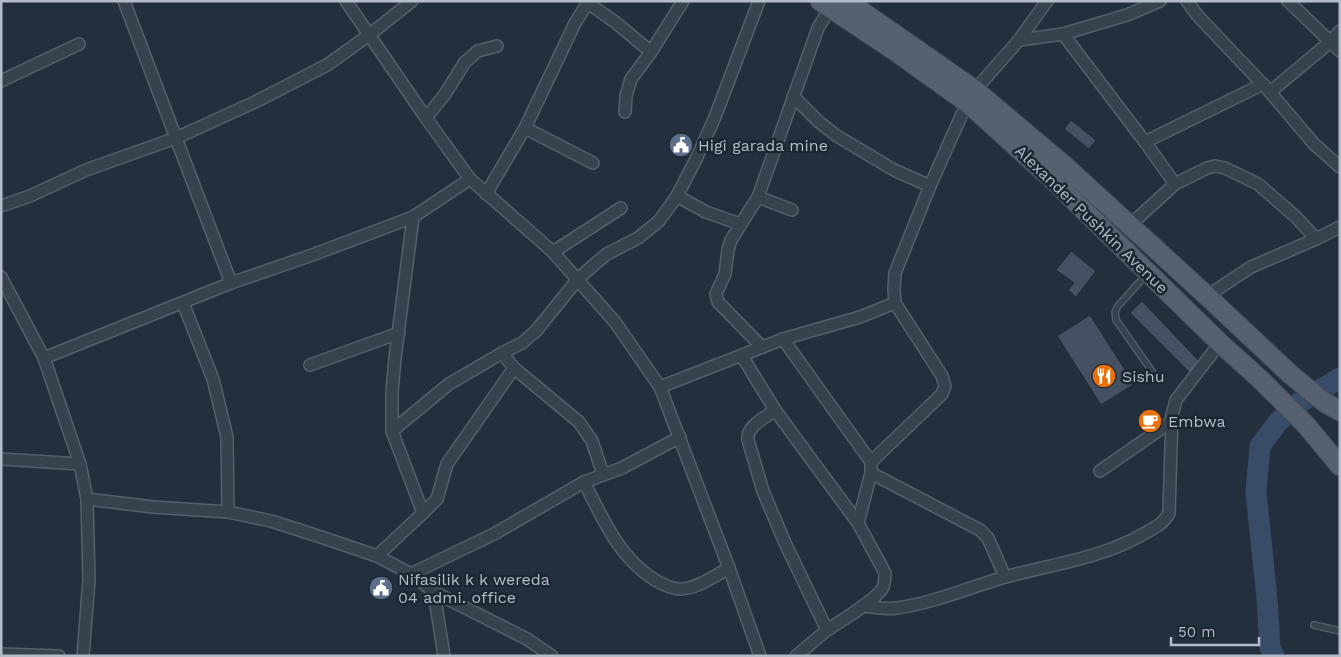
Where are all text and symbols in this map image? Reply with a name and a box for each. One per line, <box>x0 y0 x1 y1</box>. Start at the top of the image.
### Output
public building icon: Higi garada mine <box>668 132 694 158</box>
place label: Higi garada mine <box>698 136 828 155</box>
street label: Alexander Pushkin Avenue <box>1011 141 1172 297</box>
restaurant icon: Sishu <box>1091 363 1117 389</box>
place label: Sishu <box>1122 367 1165 386</box>
cafe icon: Embwa <box>1137 408 1163 434</box>
place label: Embwa <box>1168 412 1226 431</box>
place label: Nifasilik k k wereda 04 admi. office <box>398 570 550 607</box>
public building icon: Nifasilik k k wereda 04 admi. office <box>368 575 394 601</box>
scale bar <box>1171 614 1258 646</box>
text: 50 m <box>1178 623 1215 641</box>

